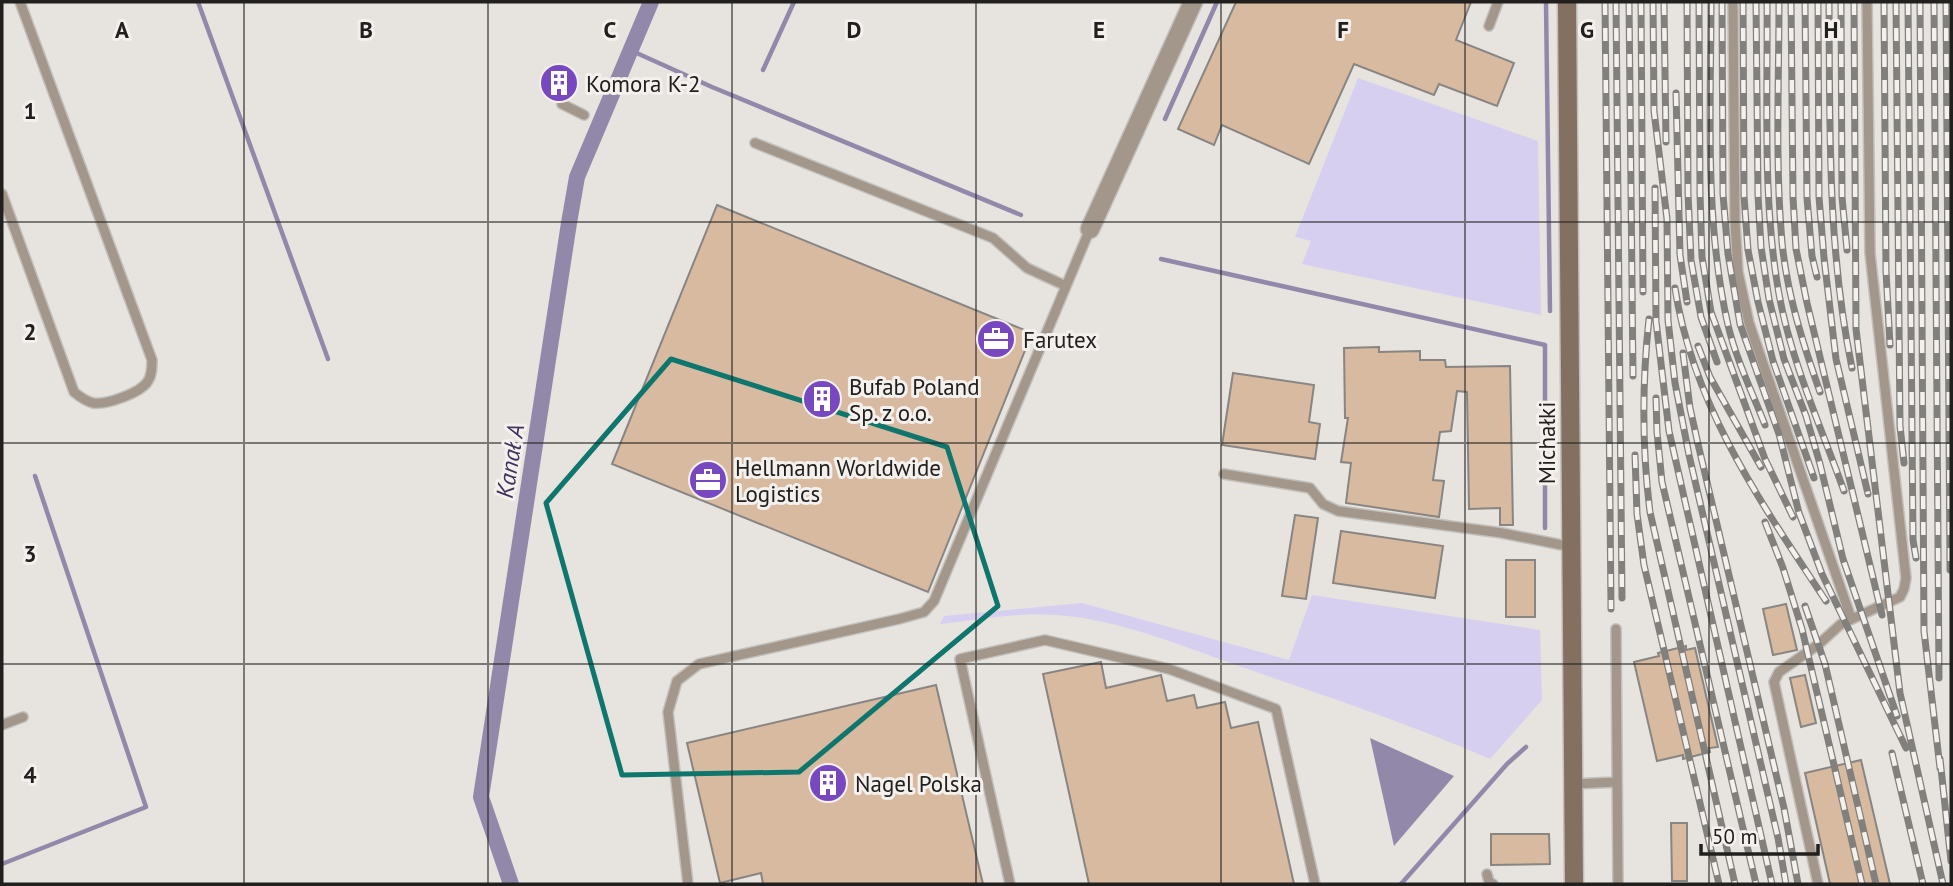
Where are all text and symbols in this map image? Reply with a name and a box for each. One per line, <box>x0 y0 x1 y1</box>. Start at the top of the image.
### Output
text: A <box>115 15 129 44</box>
text: B <box>359 15 373 44</box>
text: C <box>604 15 617 44</box>
text: D <box>847 15 861 44</box>
text: E <box>1093 15 1105 44</box>
text: F <box>1337 15 1349 44</box>
text: G <box>1580 15 1594 44</box>
text: H <box>1824 15 1838 44</box>
building icon: Komora K-2 <box>538 62 580 104</box>
place label: Komora K-2 <box>586 69 701 98</box>
text: 1 <box>23 96 37 125</box>
text: 2 <box>23 317 37 346</box>
office icon: Farutex <box>975 318 1017 360</box>
place label: Farutex <box>1023 325 1097 354</box>
place label: Bufab Poland Sp. z o.o. <box>849 372 980 427</box>
building icon: Bufab Poland Sp. z o.o. <box>801 378 843 420</box>
street label: Michałki <box>1532 402 1561 484</box>
water label: Kanał A <box>489 422 531 500</box>
place label: Hellmann Worldwide Logistics <box>735 453 941 508</box>
office icon: Hellmann Worldwide Logistics <box>687 459 729 501</box>
text: 3 <box>23 539 37 568</box>
text: 4 <box>23 760 37 789</box>
building icon: Nagel Polska <box>807 762 849 804</box>
place label: Nagel Polska <box>855 769 982 798</box>
scale bar <box>1701 812 1818 856</box>
text: 50 m <box>1712 823 1758 850</box>

